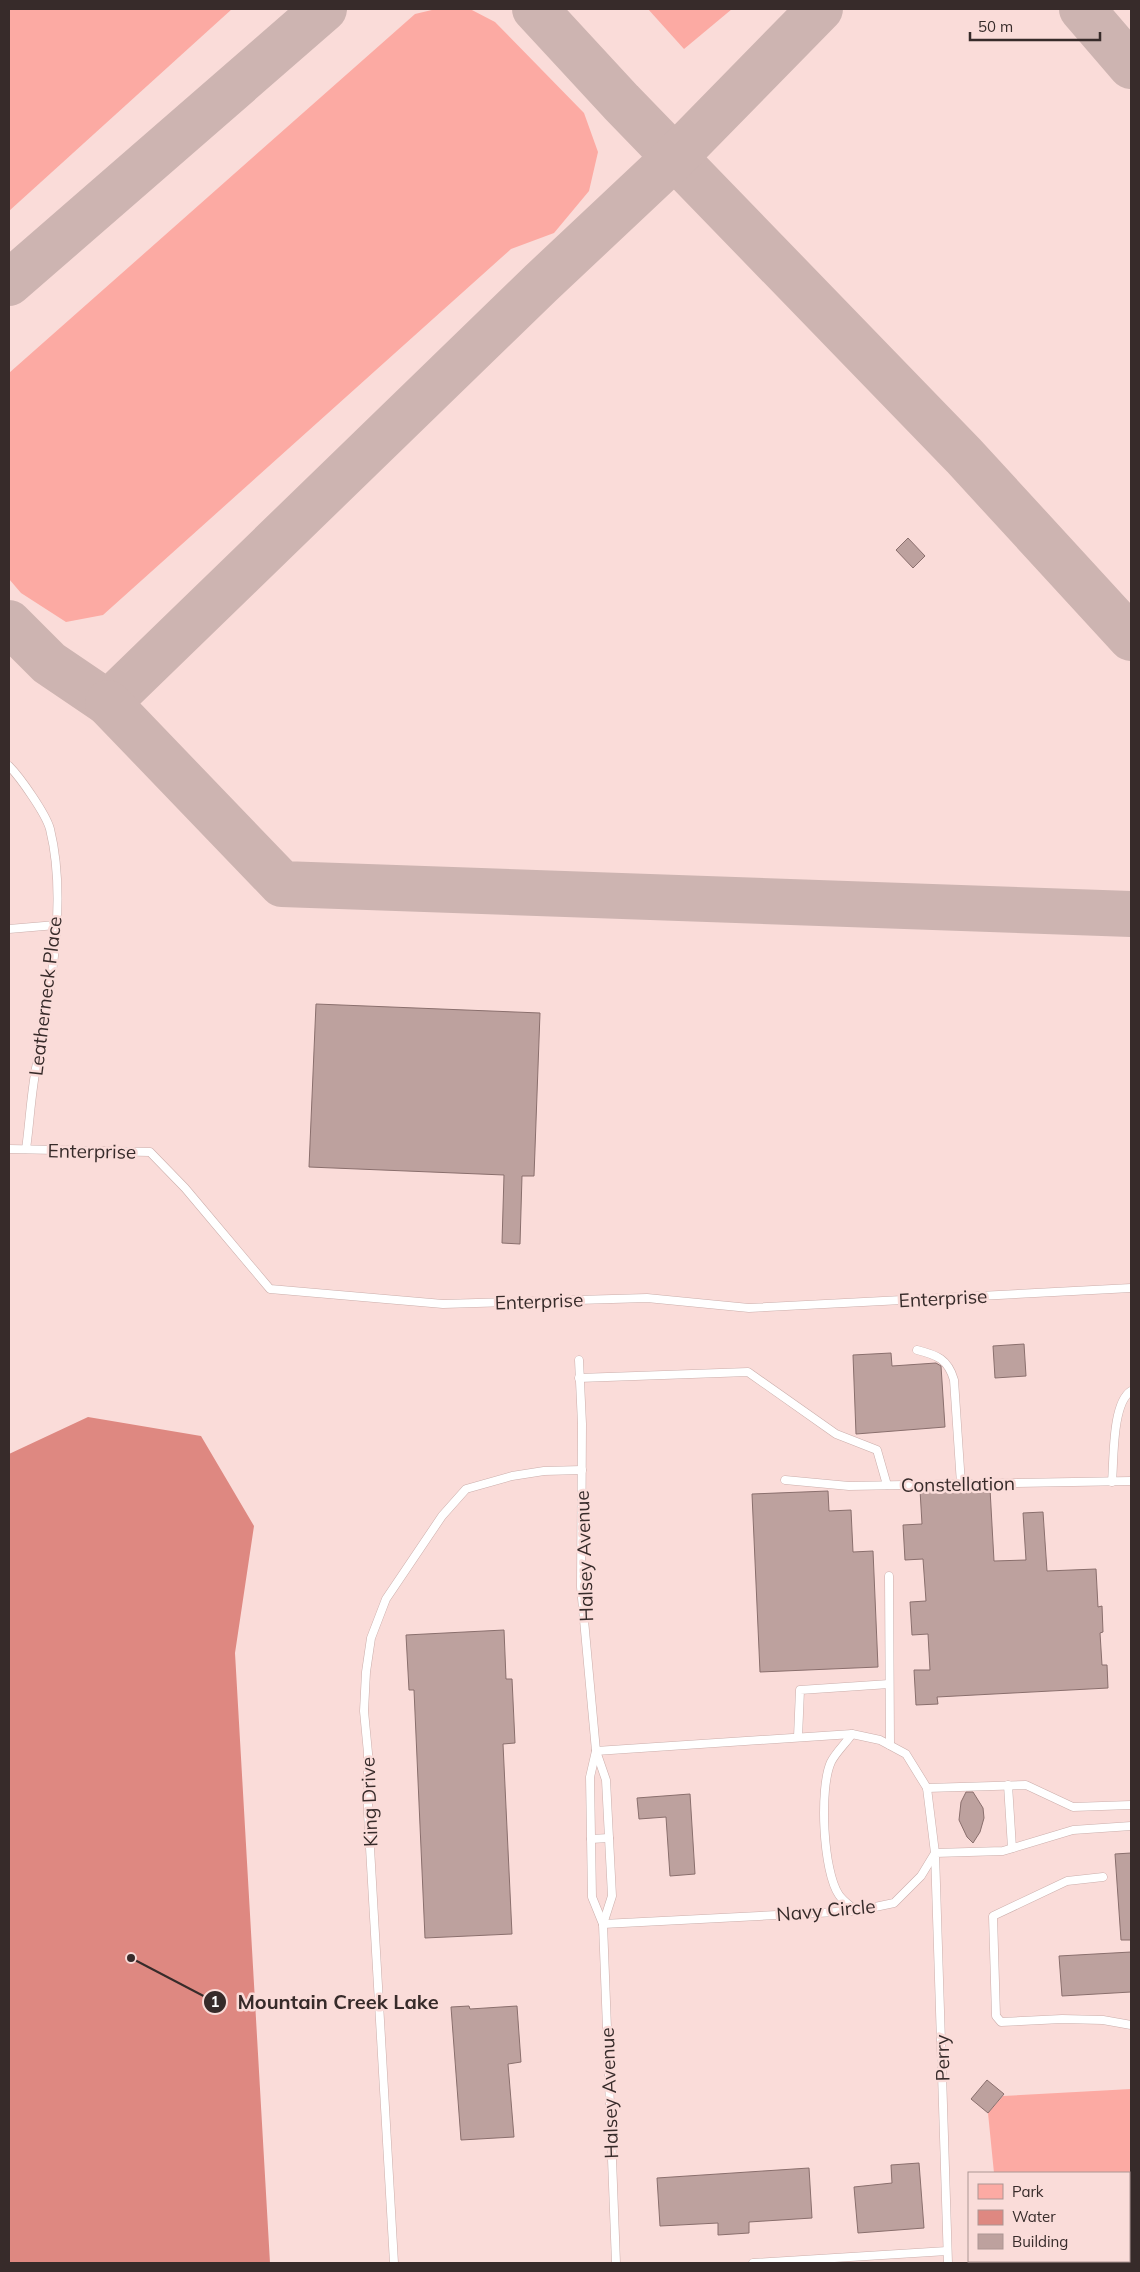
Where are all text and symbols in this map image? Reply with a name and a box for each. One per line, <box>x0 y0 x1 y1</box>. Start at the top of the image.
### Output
scale bar <box>970 10 1100 42</box>
text: 50 m <box>978 17 1013 36</box>
street label: Leatherneck Place <box>23 915 67 1077</box>
street label: Enterprise <box>47 1138 137 1164</box>
street label: Enterprise <box>898 1284 988 1312</box>
street label: Enterprise <box>494 1287 584 1315</box>
street label: Constellation <box>901 1471 1015 1497</box>
street label: Halsey Avenue <box>570 1490 598 1622</box>
street label: King Drive <box>355 1757 383 1847</box>
street label: Navy Circle <box>775 1894 877 1926</box>
callout: Mountain Creek Lake <box>202 1985 448 2020</box>
text: Mountain Creek Lake <box>237 1989 439 2014</box>
text: 1 <box>210 1992 220 2011</box>
street label: Halsey Avenue <box>595 2027 623 2159</box>
street label: Perry <box>930 2034 954 2082</box>
legend <box>968 2172 1130 2262</box>
text: Park <box>1012 2182 1044 2201</box>
text: Water <box>1012 2207 1056 2226</box>
text: Building <box>1012 2232 1068 2251</box>

